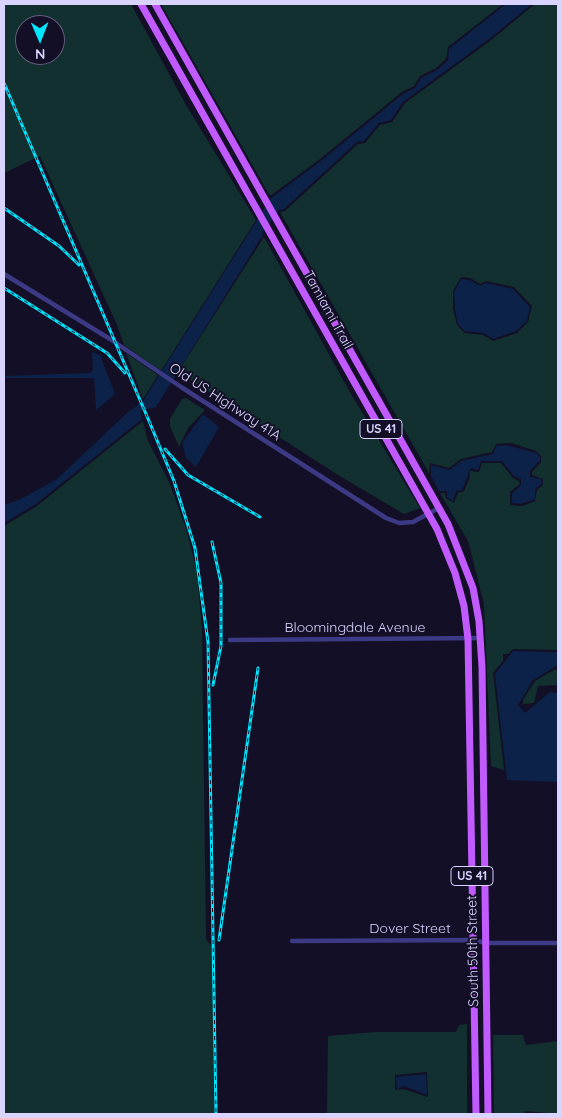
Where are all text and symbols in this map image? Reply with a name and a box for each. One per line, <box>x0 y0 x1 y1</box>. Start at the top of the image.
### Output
north arrow <box>15 15 65 65</box>
text: N <box>35 45 46 63</box>
street label: Tamiami Trail <box>300 268 356 352</box>
street label: Old US Highway 41A <box>166 360 284 444</box>
road number: US 41 <box>360 419 402 438</box>
street label: Bloomingdale Avenue <box>284 620 426 636</box>
road number: US 41 <box>451 866 493 886</box>
street label: South 50th Street <box>464 895 482 1007</box>
street label: Dover Street <box>369 921 451 937</box>

